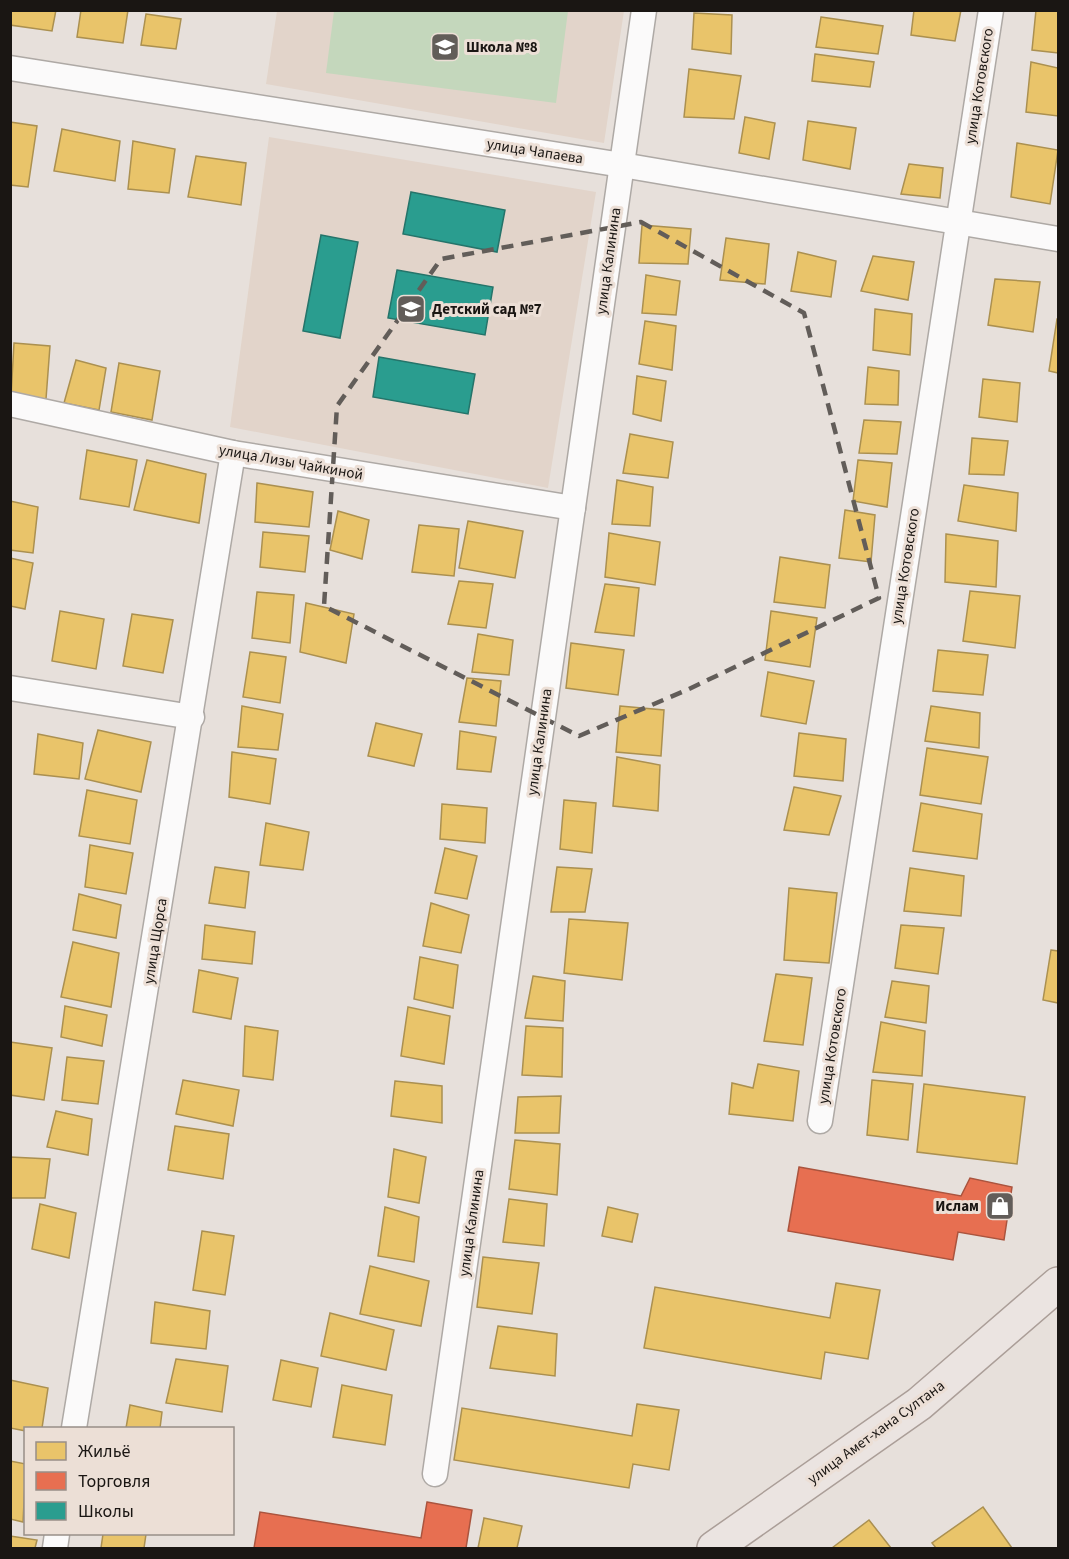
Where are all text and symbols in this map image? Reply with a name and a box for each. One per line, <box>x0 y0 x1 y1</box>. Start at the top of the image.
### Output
street label: улица Котовского <box>960 27 999 146</box>
school or university icon: Школа №8 <box>429 31 461 63</box>
place label: Школа №8 <box>466 37 538 58</box>
street label: улица Чапаева <box>485 134 585 169</box>
street label: улица Калинина <box>591 206 626 316</box>
school or university icon: Детский сад №7 <box>395 293 427 325</box>
place label: Детский сад №7 <box>432 299 542 320</box>
street label: улица Лизы Чайкиной <box>217 439 365 486</box>
street label: улица Котовского <box>886 507 925 626</box>
street label: улица Калинина <box>522 687 557 797</box>
street label: улица Щорса <box>138 897 173 985</box>
street label: улица Котовского <box>813 987 852 1106</box>
street label: улица Калинина <box>454 1168 489 1278</box>
shop icon: Ислам <box>984 1190 1016 1222</box>
place label: Ислам <box>935 1196 979 1217</box>
street label: улица Амет-хана Султана <box>804 1376 949 1489</box>
legend <box>24 1427 234 1535</box>
text: Жильё <box>78 1439 131 1464</box>
text: Торговля <box>78 1469 151 1494</box>
text: Школы <box>78 1499 134 1524</box>

